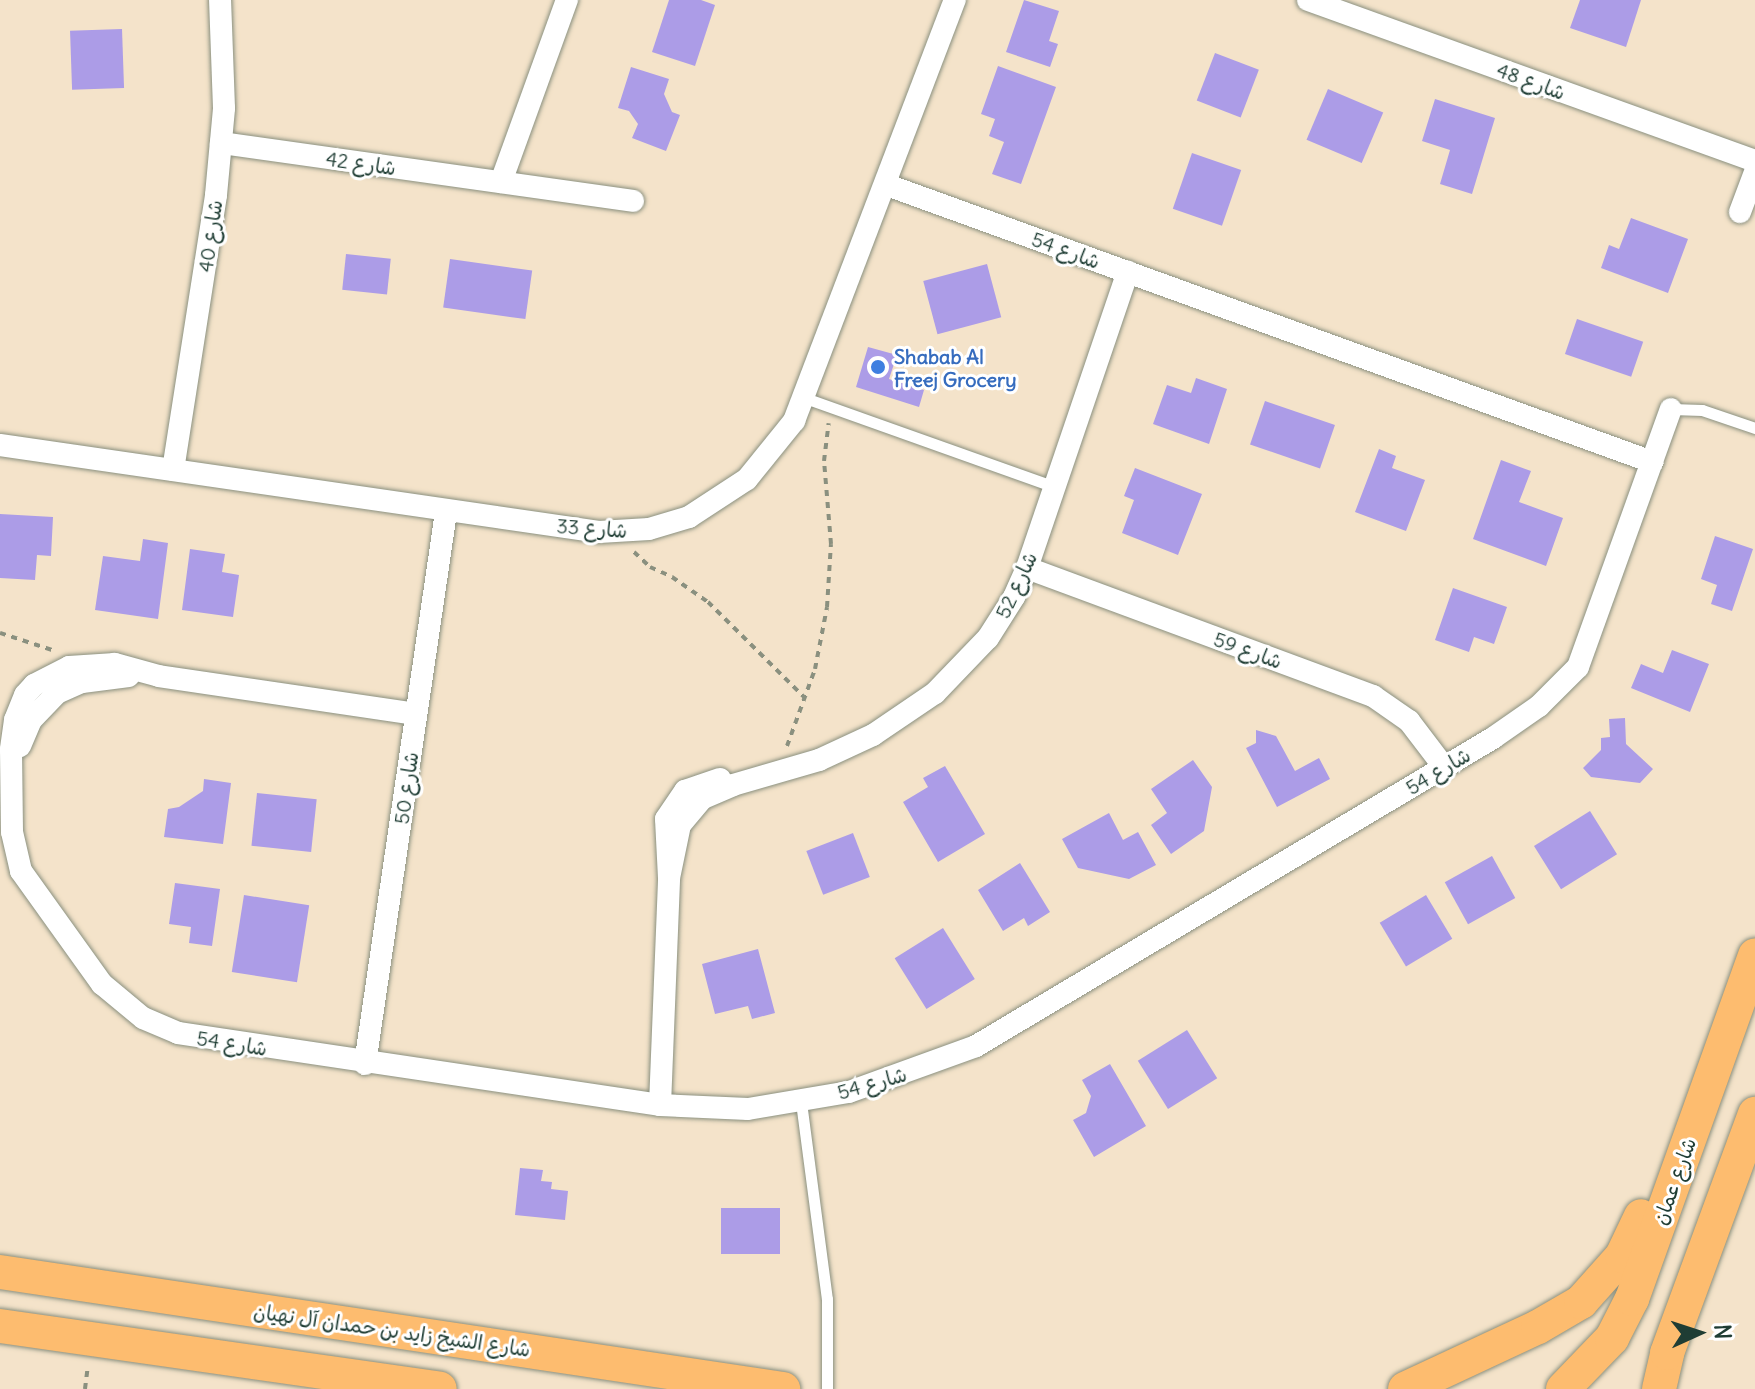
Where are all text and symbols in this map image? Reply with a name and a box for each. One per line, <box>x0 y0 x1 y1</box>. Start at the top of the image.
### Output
street label: شارع 48 <box>1493 58 1569 104</box>
street label: شارع 42 <box>324 146 398 180</box>
street label: شارع 40 <box>193 198 227 274</box>
street label: شارع 54 <box>1028 227 1104 273</box>
place label: Shabab Al Freej Grocery <box>894 344 1017 391</box>
marker: Shabab Al Freej Grocery <box>869 358 887 376</box>
street label: شارع 33 <box>556 514 628 542</box>
street label: شارع 52 <box>990 548 1042 622</box>
street label: شارع 59 <box>1211 627 1285 673</box>
street label: شارع 54 <box>1401 742 1475 800</box>
street label: شارع 50 <box>389 750 423 826</box>
street label: شارع 54 <box>195 1026 269 1060</box>
street label: شارع 54 <box>835 1062 909 1104</box>
street label: شارع عمان <box>1647 1134 1701 1228</box>
north arrow <box>1659 1293 1739 1373</box>
street label: شارع الشيخ زايد بن حمدان آل نهيان <box>252 1299 532 1361</box>
text: N <box>1709 1323 1737 1340</box>

